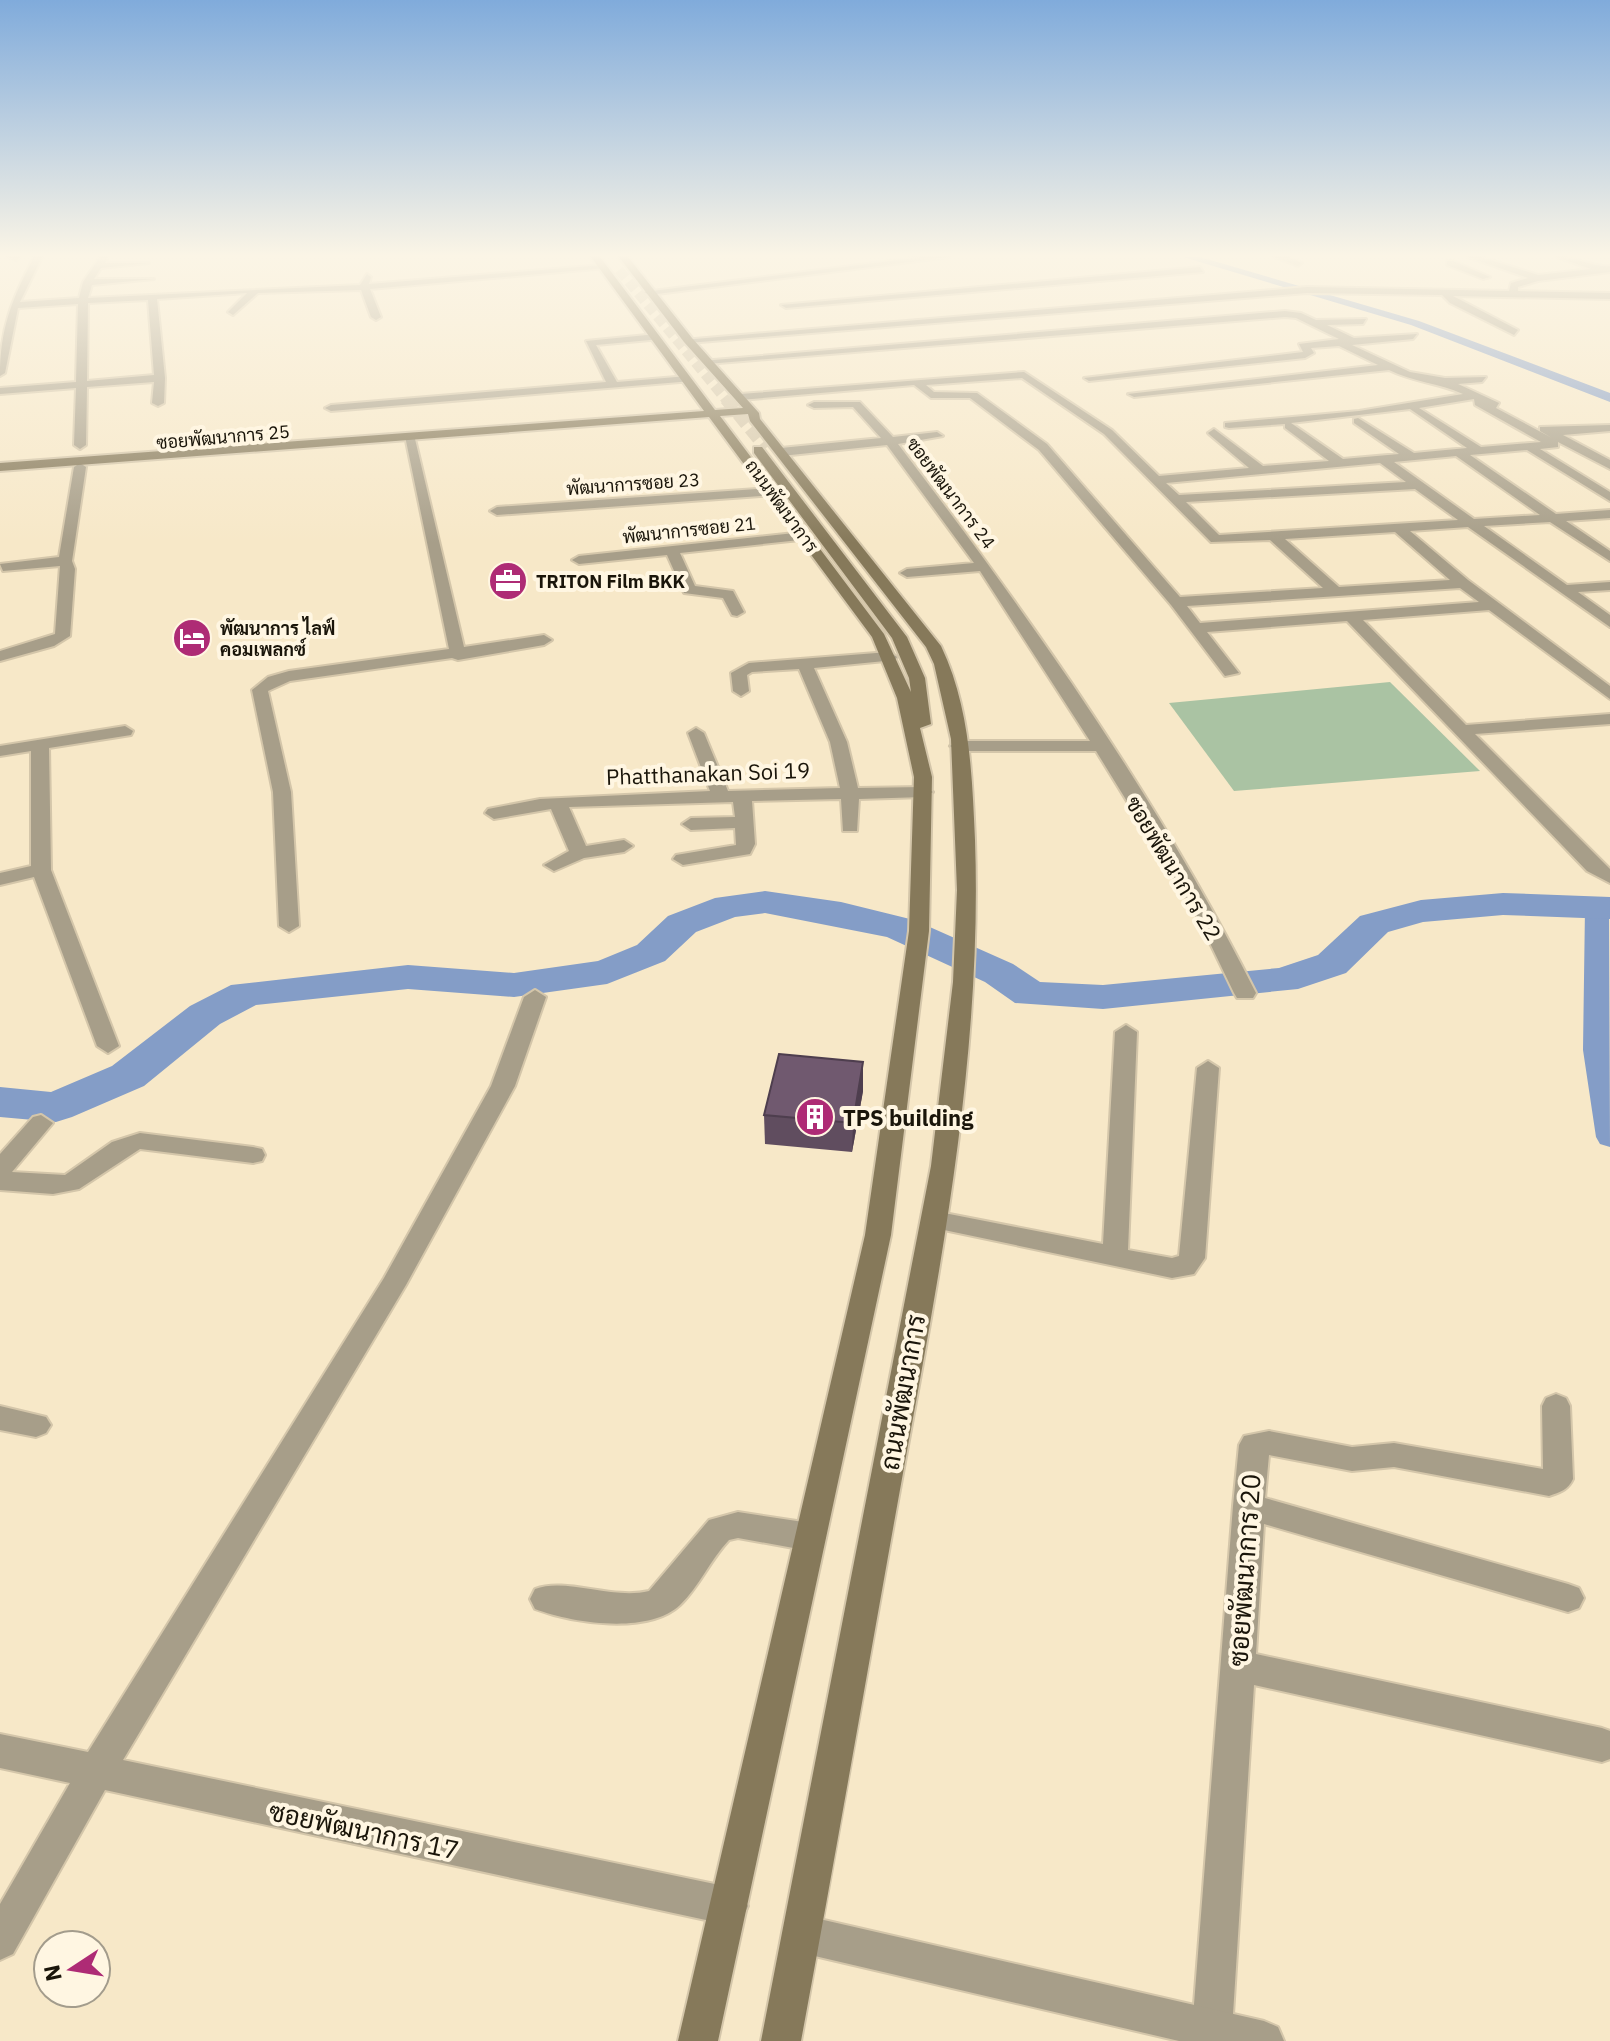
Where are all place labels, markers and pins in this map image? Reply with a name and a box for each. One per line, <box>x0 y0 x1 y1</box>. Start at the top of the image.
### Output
office icon: TRITON Film BKK <box>487 560 529 602</box>
place label: TRITON Film BKK <box>536 570 686 593</box>
place label: พัฒนาการ ไลฟ์ คอมเพลกซ์ <box>220 616 335 661</box>
hotel icon: พัฒนาการ ไลฟ์ คอมเพลกซ์ <box>171 617 213 659</box>
building icon: TPS building <box>794 1096 836 1138</box>
place label: TPS building <box>843 1103 974 1132</box>

